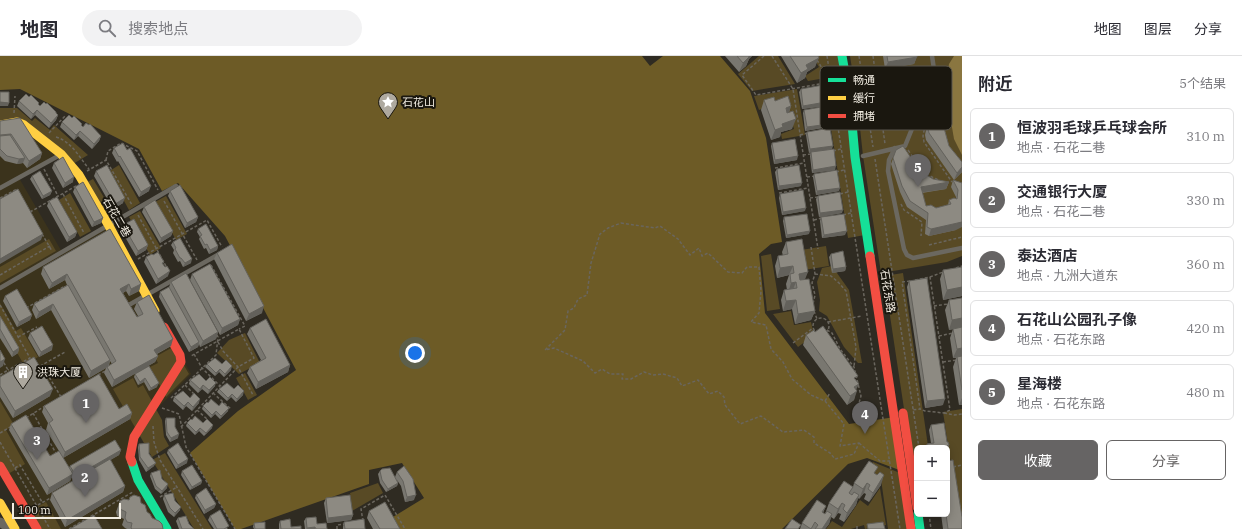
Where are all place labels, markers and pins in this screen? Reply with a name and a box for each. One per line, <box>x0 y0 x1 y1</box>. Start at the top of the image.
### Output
place icon: 石花山 <box>377 91 399 119</box>
place label: 石花山 <box>402 95 435 109</box>
pin: 5 <box>905 154 931 187</box>
building icon: 洪珠大厦 <box>12 361 34 389</box>
place label: 洪珠大厦 <box>37 365 81 379</box>
pin: 1 <box>73 390 99 423</box>
pin: 4 <box>852 401 878 434</box>
pin: 3 <box>24 427 50 460</box>
pin: 2 <box>72 464 98 497</box>

